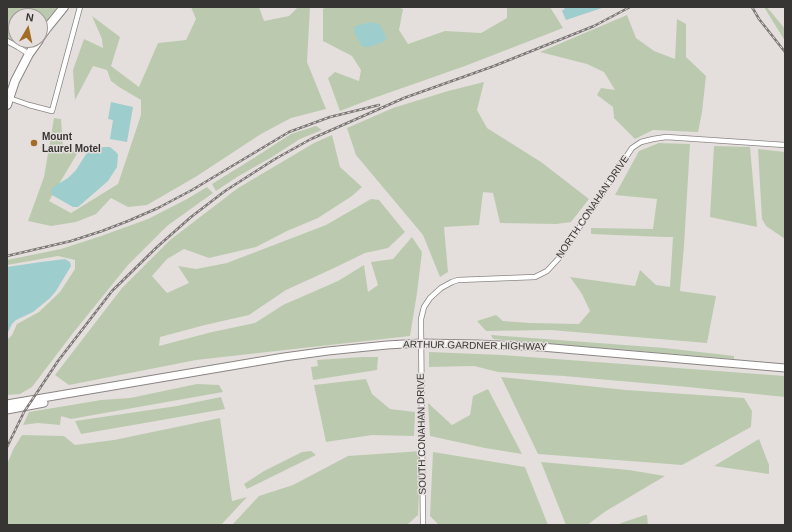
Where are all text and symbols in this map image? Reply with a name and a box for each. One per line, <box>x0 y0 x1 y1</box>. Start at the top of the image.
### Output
north arrow <box>8 8 48 48</box>
text: N <box>25 11 35 24</box>
place label: Mount Laurel Motel <box>42 131 101 154</box>
marker: Mount Laurel Motel <box>29 138 39 148</box>
street label: NORTH CONAHAN DRIVE <box>554 153 632 261</box>
street label: ARTHUR GARDNER HIGHWAY <box>403 339 547 353</box>
street label: SOUTH CONAHAN DRIVE <box>415 373 429 495</box>

